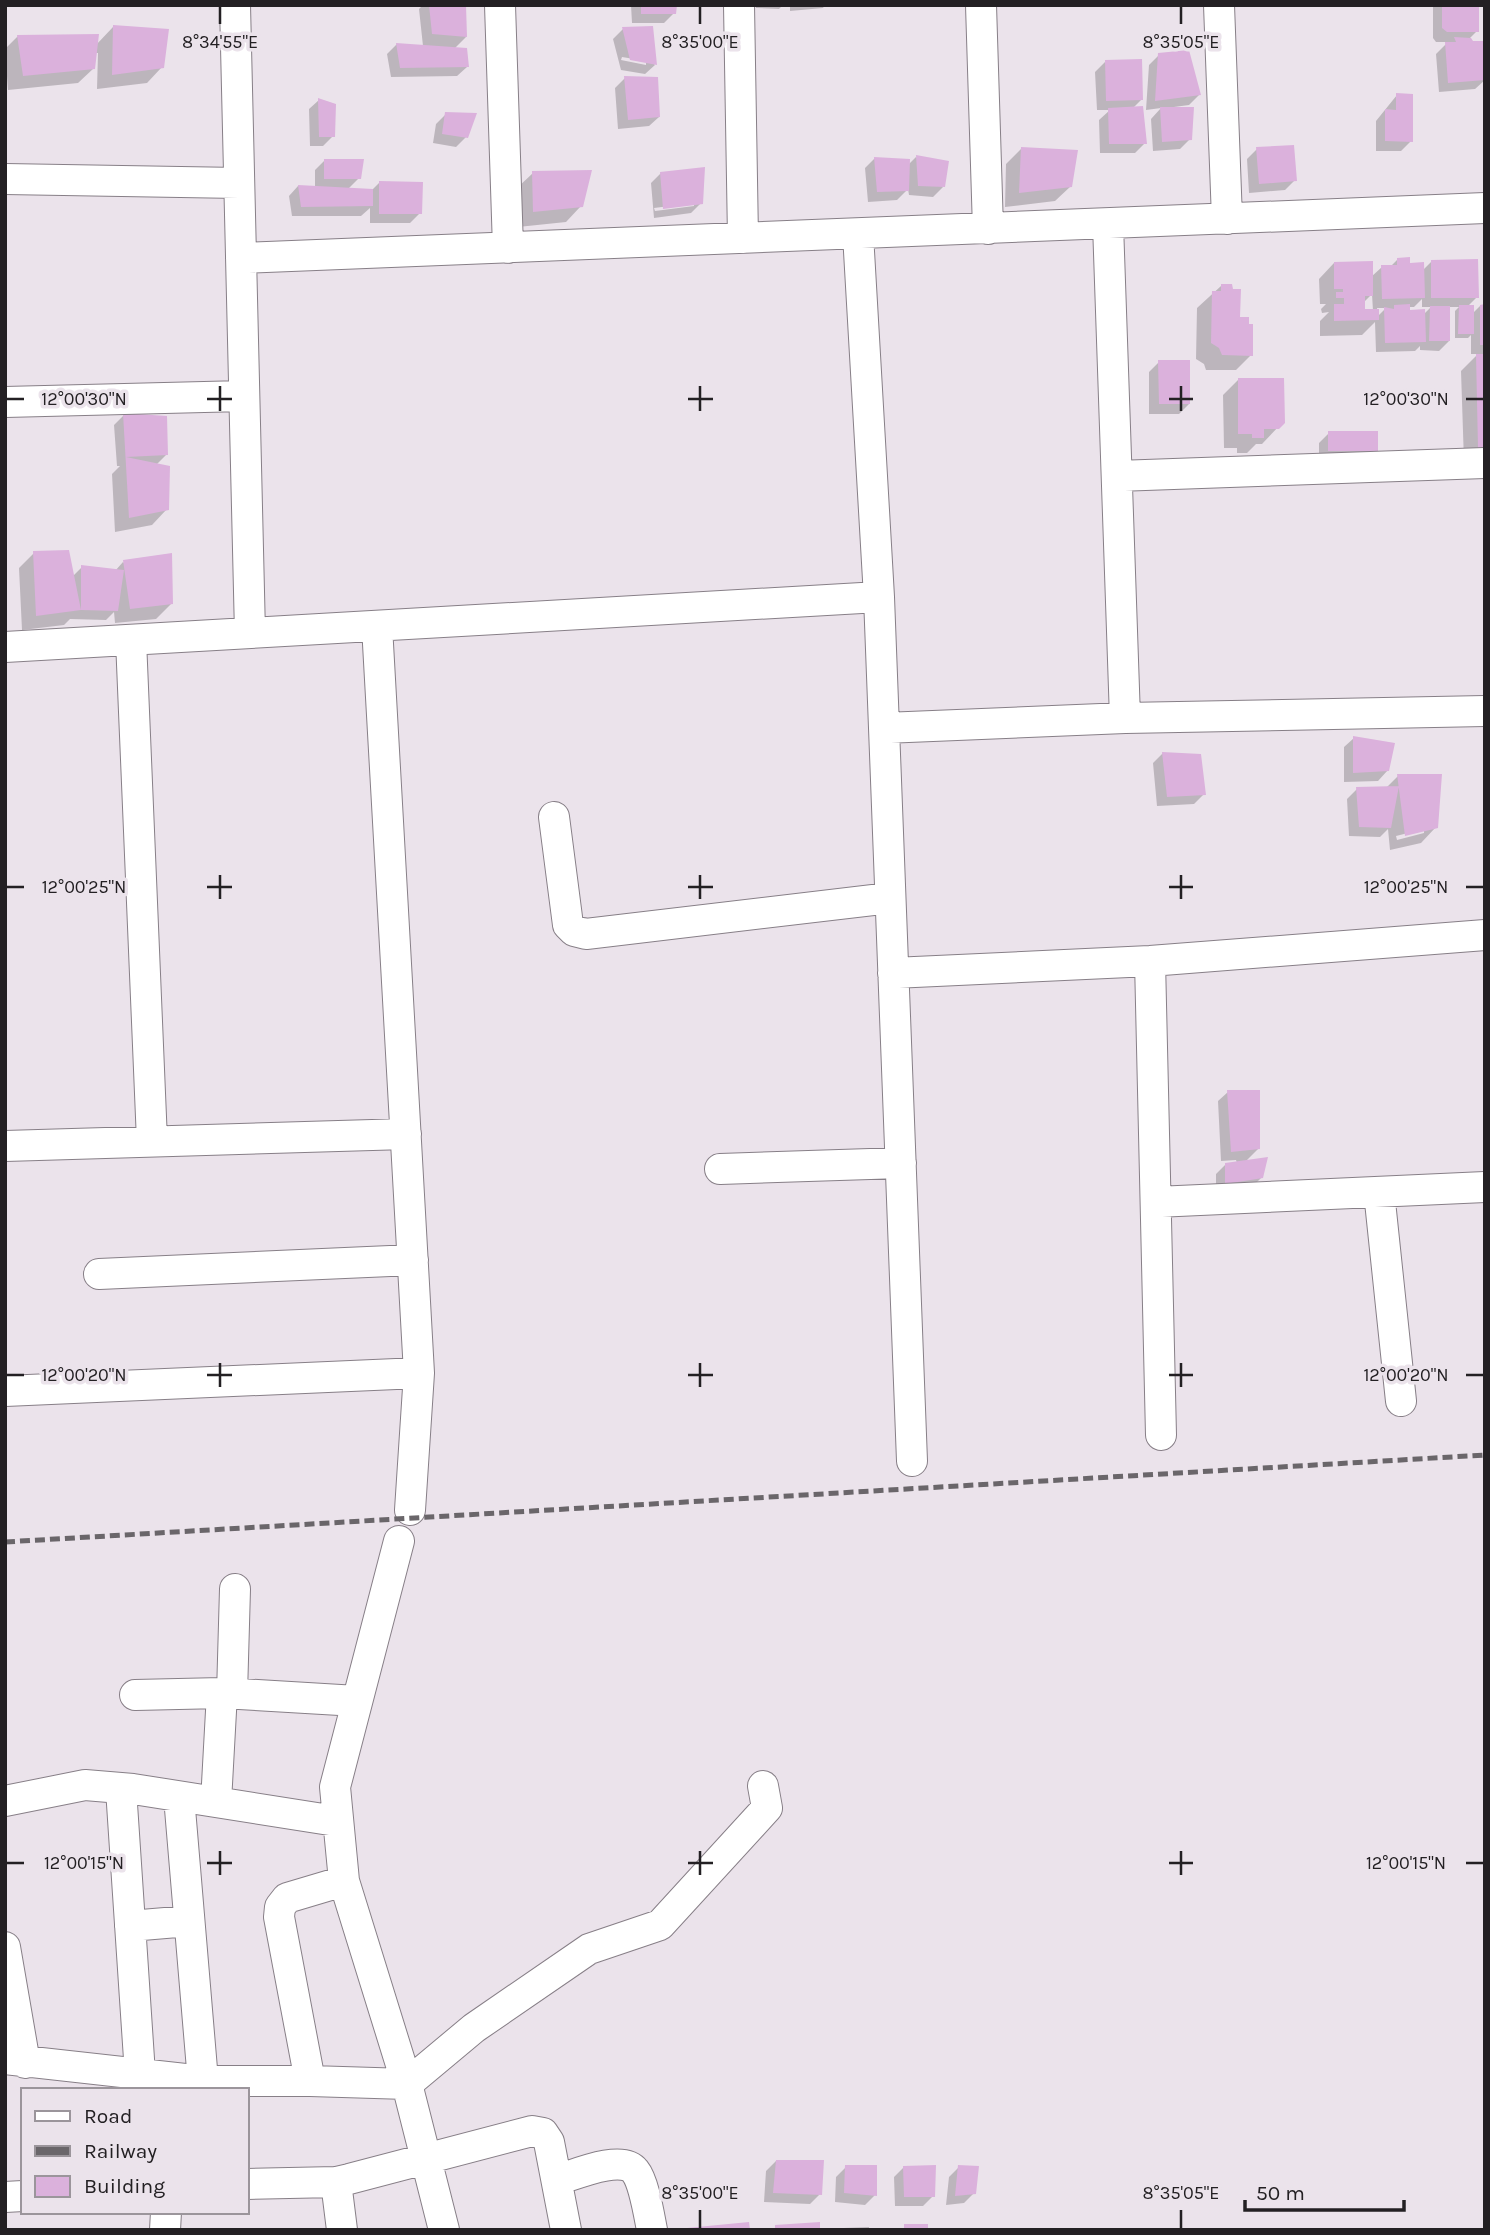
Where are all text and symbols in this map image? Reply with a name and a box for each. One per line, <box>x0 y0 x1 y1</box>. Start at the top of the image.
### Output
text: 8°34'55"E <box>182 31 258 53</box>
text: 8°35'00"E <box>661 31 739 53</box>
text: 8°35'05"E <box>1143 31 1219 53</box>
text: 12°00'30"N <box>41 388 127 410</box>
text: 12°00'30"N <box>1363 388 1449 410</box>
text: 12°00'25"N <box>42 876 126 898</box>
text: 12°00'25"N <box>1364 876 1448 898</box>
text: 12°00'20"N <box>41 1364 127 1386</box>
text: 12°00'20"N <box>1363 1364 1449 1386</box>
text: 12°00'15"N <box>44 1852 124 1874</box>
text: 12°00'15"N <box>1366 1852 1446 1874</box>
legend <box>21 2088 248 2214</box>
text: Road <box>84 2104 132 2128</box>
text: Railway <box>84 2139 157 2163</box>
scale bar <box>1245 2168 1404 2212</box>
text: Building <box>84 2174 165 2198</box>
text: 50 m <box>1256 2181 1305 2205</box>
text: 8°35'00"E <box>661 2182 739 2204</box>
text: 8°35'05"E <box>1143 2182 1219 2204</box>

